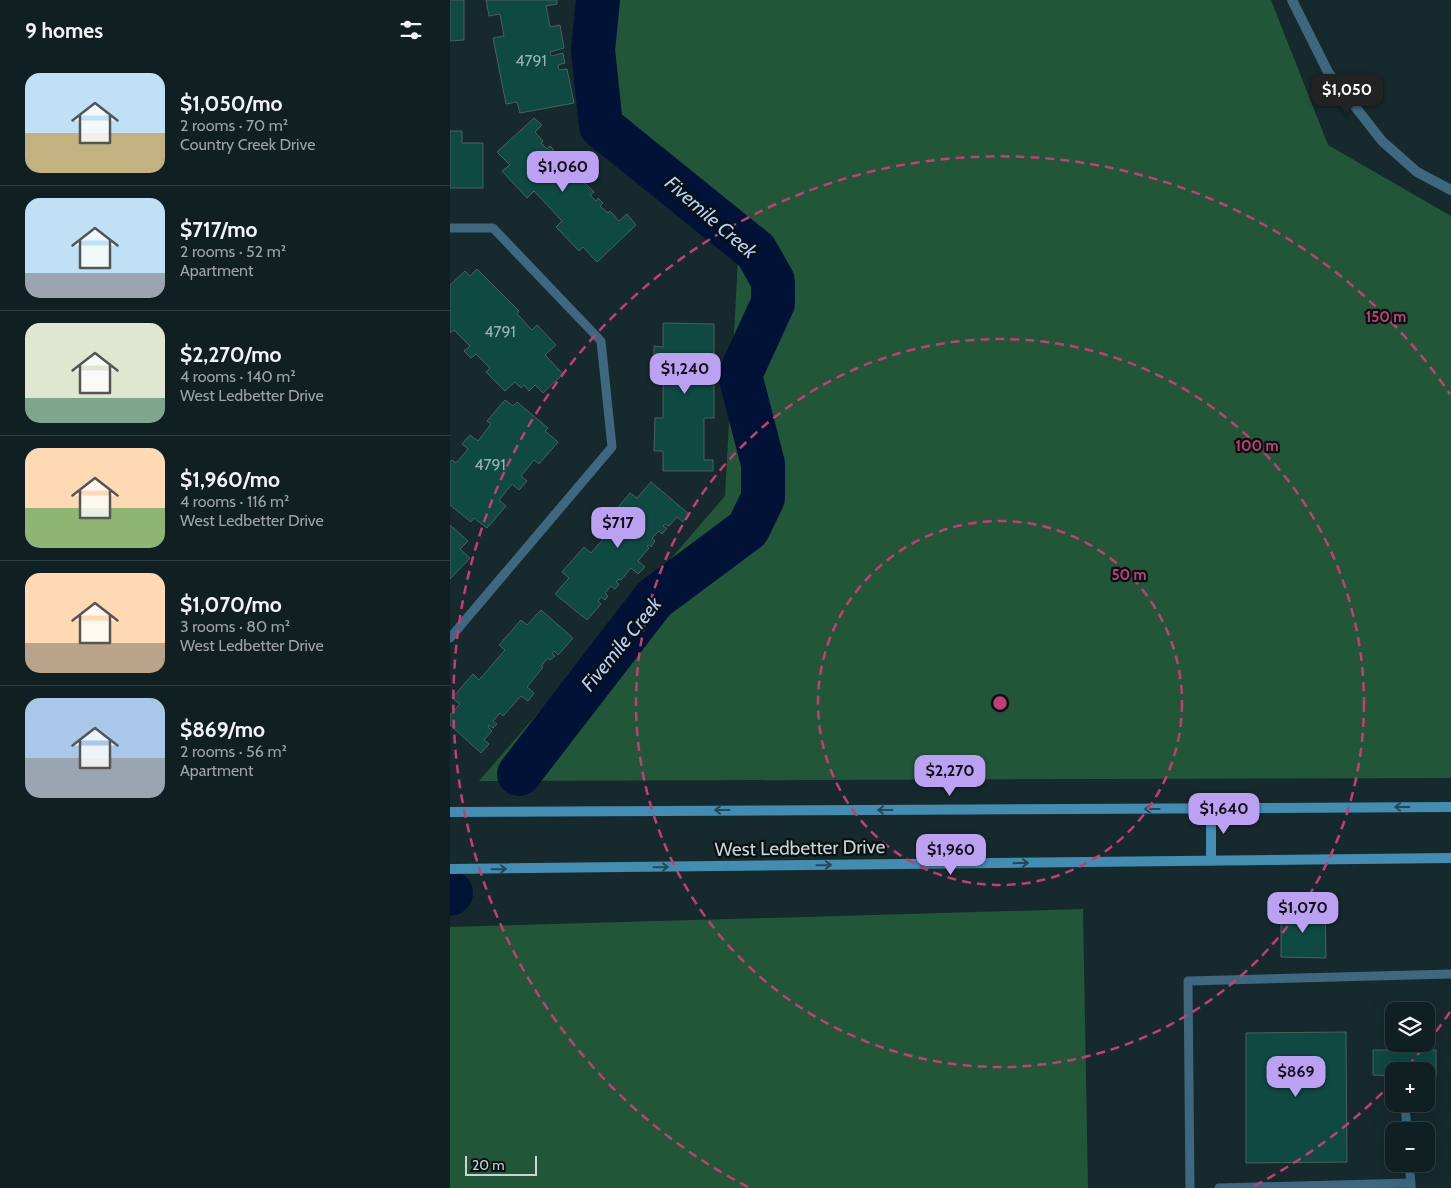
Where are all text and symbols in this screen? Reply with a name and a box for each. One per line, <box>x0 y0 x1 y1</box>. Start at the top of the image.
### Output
icon: filters <box>397 16 425 44</box>
text: 9 homes <box>25 18 103 43</box>
house number: 4791 <box>515 51 547 70</box>
pin: $1,050 <box>1306 74 1388 116</box>
text: $1,050 <box>1322 80 1372 99</box>
text: $1,050/mo <box>180 91 282 116</box>
icon: home <box>65 93 125 153</box>
text: 2 rooms · 70 m² <box>180 116 288 135</box>
text: Country Creek Drive <box>180 135 315 154</box>
pin: $1,060 <box>522 150 604 193</box>
text: $1,060 <box>538 157 588 176</box>
water label: Fivemile Creek <box>660 171 763 264</box>
text: $717/mo <box>180 217 257 242</box>
icon: home <box>65 218 125 278</box>
text: 2 rooms · 52 m² <box>180 242 286 261</box>
text: Apartment <box>180 261 253 280</box>
text: 150 m <box>1366 308 1406 326</box>
house number: 4791 <box>484 322 516 341</box>
text: $2,270/mo <box>180 342 282 367</box>
icon: home <box>65 343 125 403</box>
pin: $1,240 <box>644 352 726 395</box>
text: $1,240 <box>661 359 709 378</box>
text: 4 rooms · 140 m² <box>180 367 296 386</box>
text: West Ledbetter Drive <box>180 386 324 405</box>
text: 100 m <box>1235 437 1279 455</box>
house number: 4791 <box>474 455 506 474</box>
text: $1,960/mo <box>180 467 280 492</box>
icon: home <box>65 468 125 528</box>
text: 4 rooms · 116 m² <box>180 492 289 511</box>
pin: $717 <box>588 506 648 549</box>
text: West Ledbetter Drive <box>180 511 324 530</box>
text: $717 <box>602 513 634 532</box>
text: 50 m <box>1111 566 1147 584</box>
water label: Fivemile Creek <box>576 591 667 696</box>
text: $1,070/mo <box>180 592 282 617</box>
icon: home <box>65 593 125 653</box>
text: 3 rooms · 80 m² <box>180 617 290 636</box>
text: West Ledbetter Drive <box>180 636 324 655</box>
centre of rings <box>991 694 1009 712</box>
text: $869/mo <box>180 717 265 742</box>
icon: home <box>65 718 125 778</box>
text: 2 rooms · 56 m² <box>180 742 287 761</box>
pin: $2,270 <box>909 754 991 797</box>
text: Apartment <box>180 761 253 780</box>
text: $2,270 <box>925 761 975 780</box>
pin: $1,640 <box>1183 792 1265 835</box>
text: $1,640 <box>1199 799 1249 818</box>
one-way arrow <box>1395 802 1411 812</box>
one-way arrow <box>1145 804 1161 814</box>
one-way arrow <box>715 805 731 815</box>
one-way arrow <box>877 805 894 815</box>
pin: $1,960 <box>910 834 992 876</box>
street label: West Ledbetter Drive <box>714 835 886 861</box>
text: $1,960 <box>927 840 975 859</box>
one-way arrow <box>1012 858 1029 868</box>
one-way arrow <box>815 860 831 870</box>
one-way arrow <box>652 862 669 872</box>
one-way arrow <box>490 864 506 874</box>
pin: $1,070 <box>1262 892 1344 934</box>
text: $1,070 <box>1278 898 1328 917</box>
map controls <box>1385 1002 1435 1172</box>
button: layers <box>1385 1002 1435 1052</box>
pin: $869 <box>1266 1056 1326 1098</box>
text: $869 <box>1278 1062 1314 1081</box>
button: + <box>1385 1062 1435 1112</box>
button: − <box>1385 1122 1435 1172</box>
scale bar <box>465 1153 538 1176</box>
text: 20 m <box>472 1156 505 1174</box>

